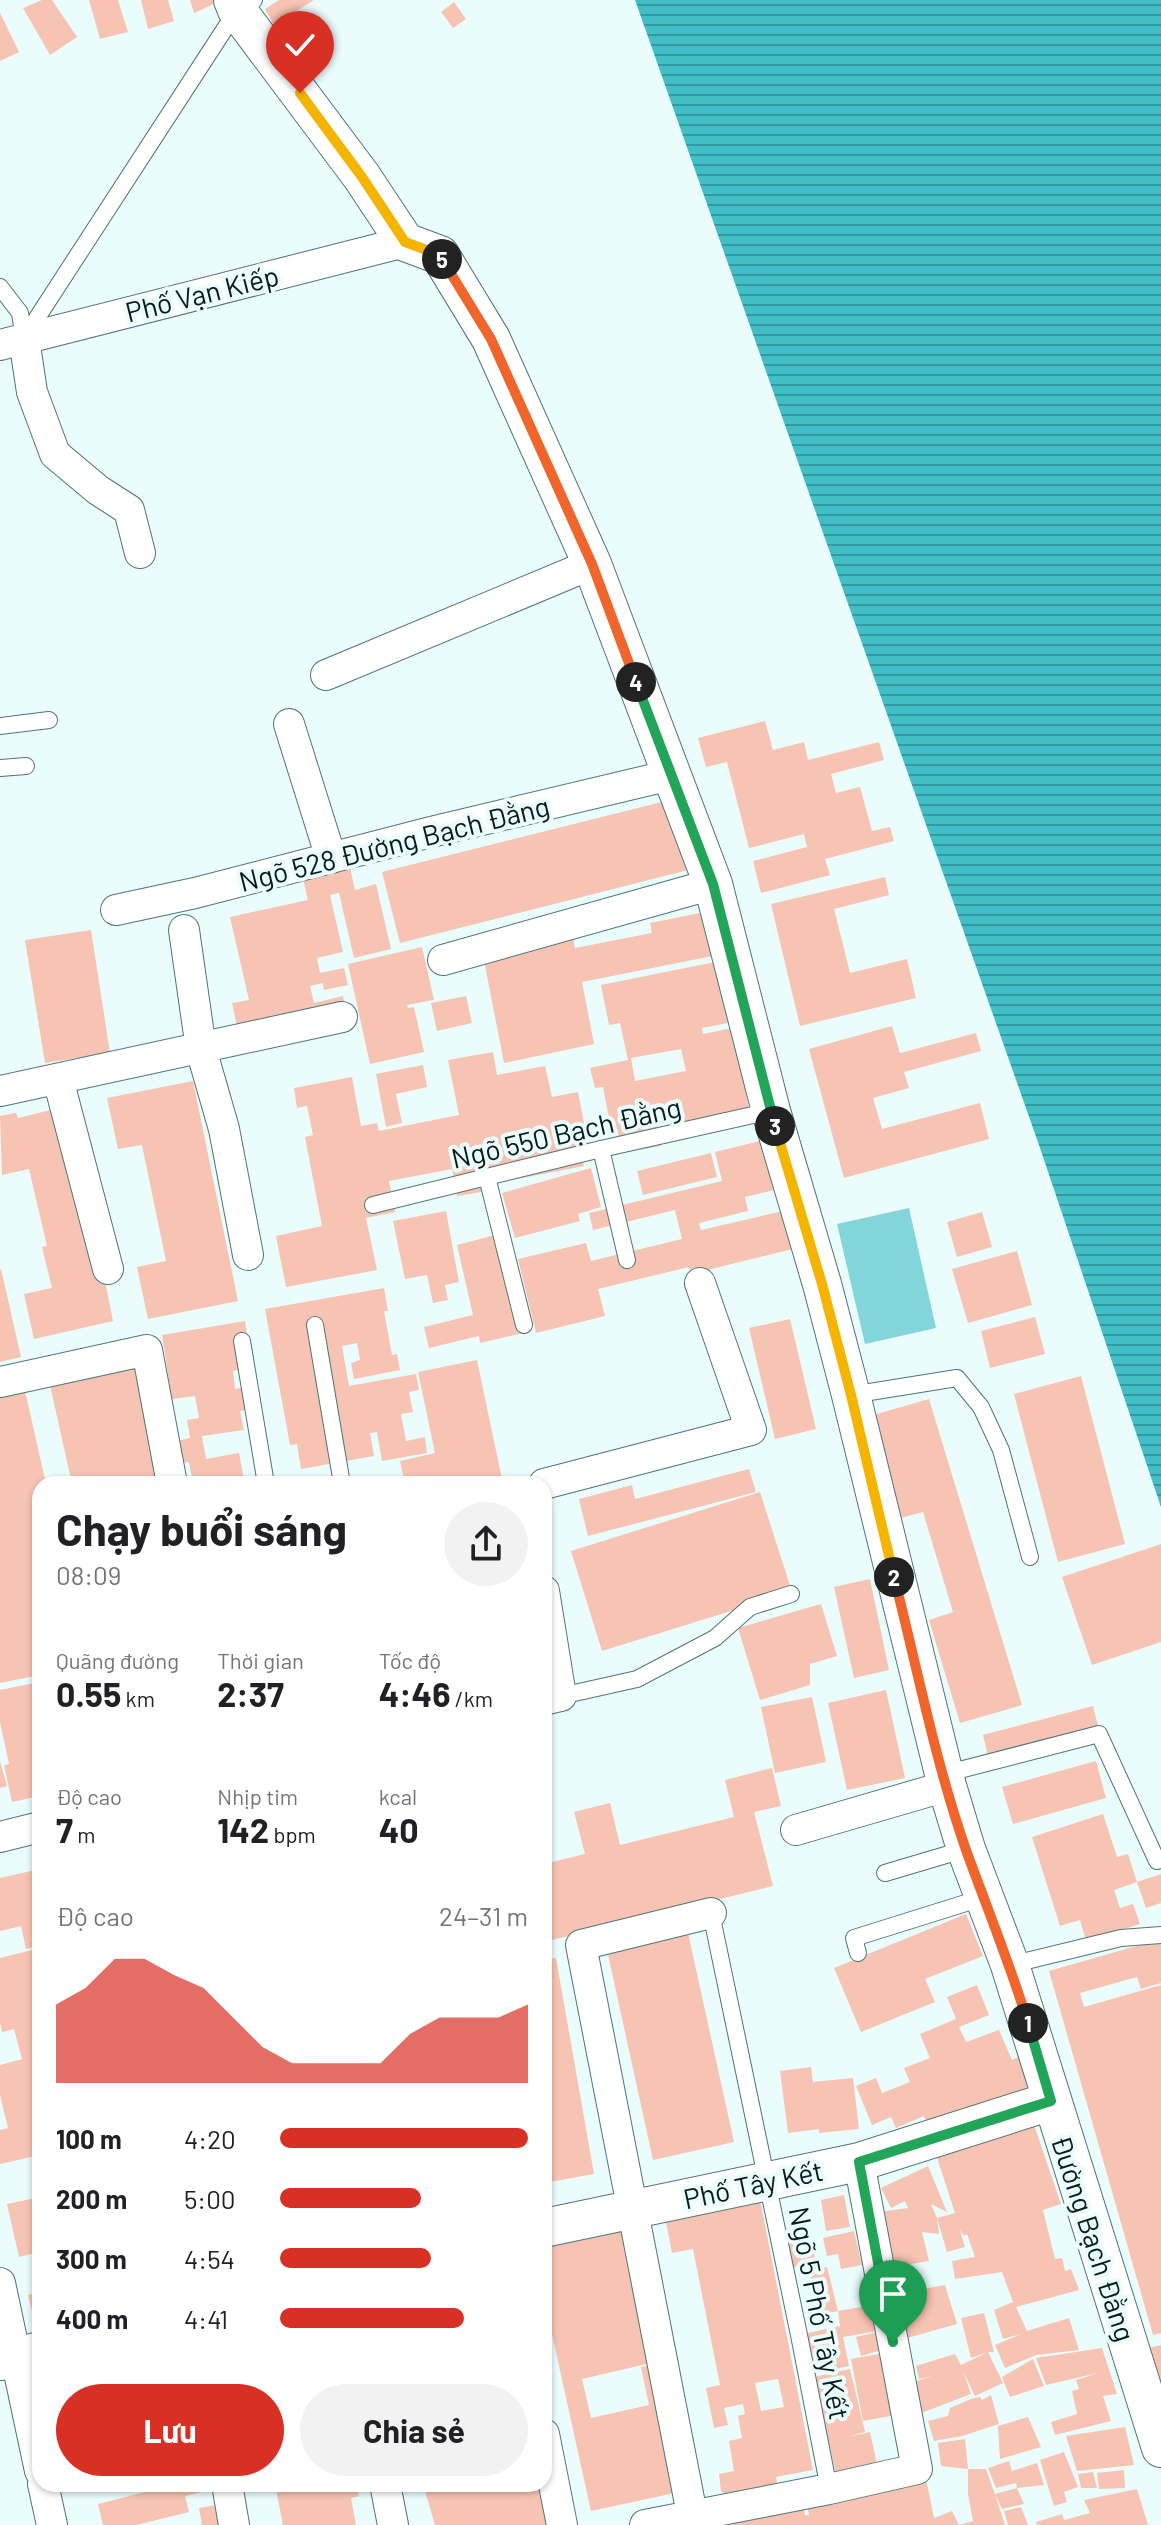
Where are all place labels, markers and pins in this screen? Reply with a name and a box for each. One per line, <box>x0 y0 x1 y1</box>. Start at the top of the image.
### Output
pin <box>266 11 334 93</box>
pin: 5 <box>422 239 462 279</box>
pin: 4 <box>616 662 656 702</box>
pin: 3 <box>755 1106 795 1146</box>
pin: 2 <box>874 1557 914 1597</box>
pin: 1 <box>1008 2003 1048 2043</box>
pin <box>859 2260 927 2342</box>

